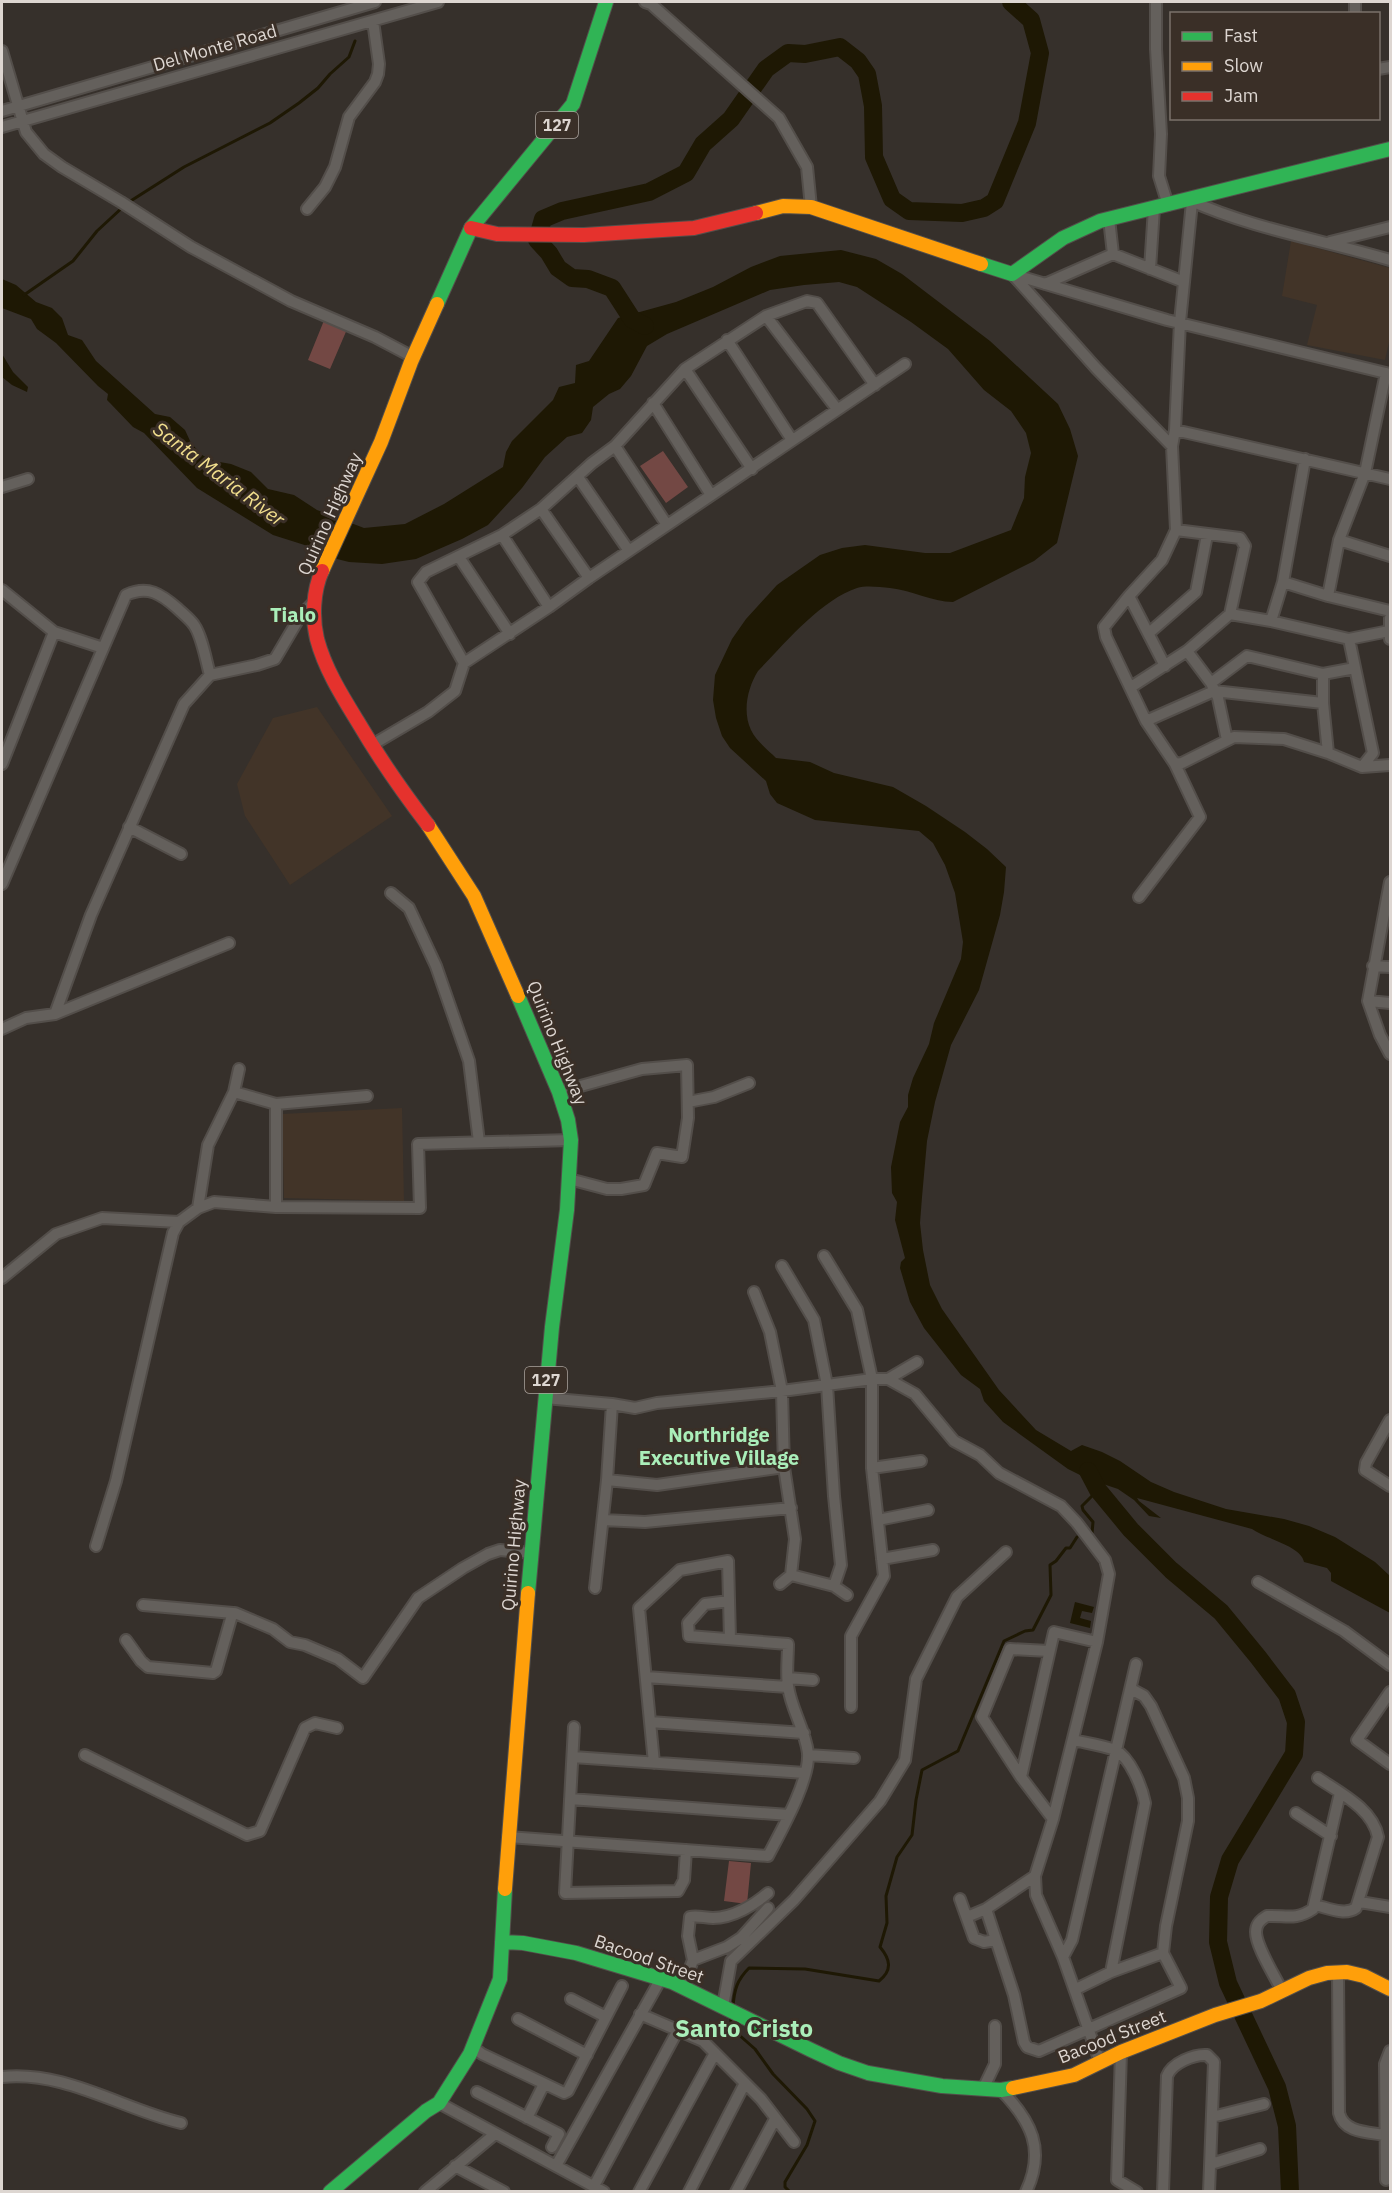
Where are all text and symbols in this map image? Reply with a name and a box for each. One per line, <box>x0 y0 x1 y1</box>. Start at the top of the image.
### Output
legend <box>1170 12 1380 120</box>
street label: Del Monte Road <box>150 19 279 76</box>
text: Fast <box>1224 24 1258 47</box>
text: Slow <box>1224 54 1263 77</box>
text: Jam <box>1224 84 1259 107</box>
road number: 127 <box>536 112 578 138</box>
water label: Santa Maria River <box>148 415 291 532</box>
street label: Quirino Highway <box>292 449 367 579</box>
district label: Tialo <box>270 601 316 628</box>
street label: Quirino Highway <box>522 977 593 1108</box>
road number: 127 <box>525 1367 567 1393</box>
district label: Northridge Executive Village <box>639 1421 799 1471</box>
street label: Quirino Highway <box>496 1478 531 1612</box>
street label: Bacood Street <box>591 1929 707 1988</box>
street label: Bacood Street <box>1054 2004 1169 2069</box>
district label: Santo Cristo <box>675 2012 813 2044</box>

